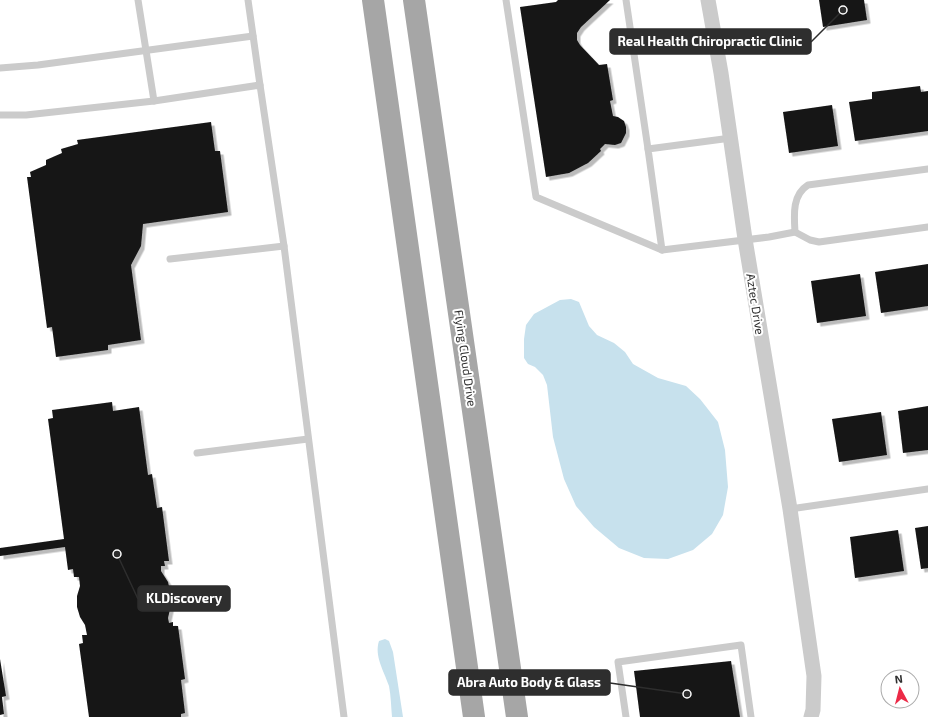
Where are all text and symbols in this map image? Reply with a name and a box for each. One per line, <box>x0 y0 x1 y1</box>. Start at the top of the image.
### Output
callout: Real Health Chiropractic Clinic <box>610 29 811 54</box>
text: Real Health Chiropractic Clinic <box>618 33 803 49</box>
street label: Aztec Drive <box>744 272 768 336</box>
street label: Flying Cloud Drive <box>452 309 480 407</box>
callout: KLDiscovery <box>138 586 230 611</box>
text: KLDiscovery <box>146 590 223 606</box>
north arrow <box>880 669 920 709</box>
callout: Abra Auto Body & Glass <box>449 670 610 695</box>
text: N <box>894 672 904 686</box>
text: Abra Auto Body & Glass <box>457 674 601 690</box>

